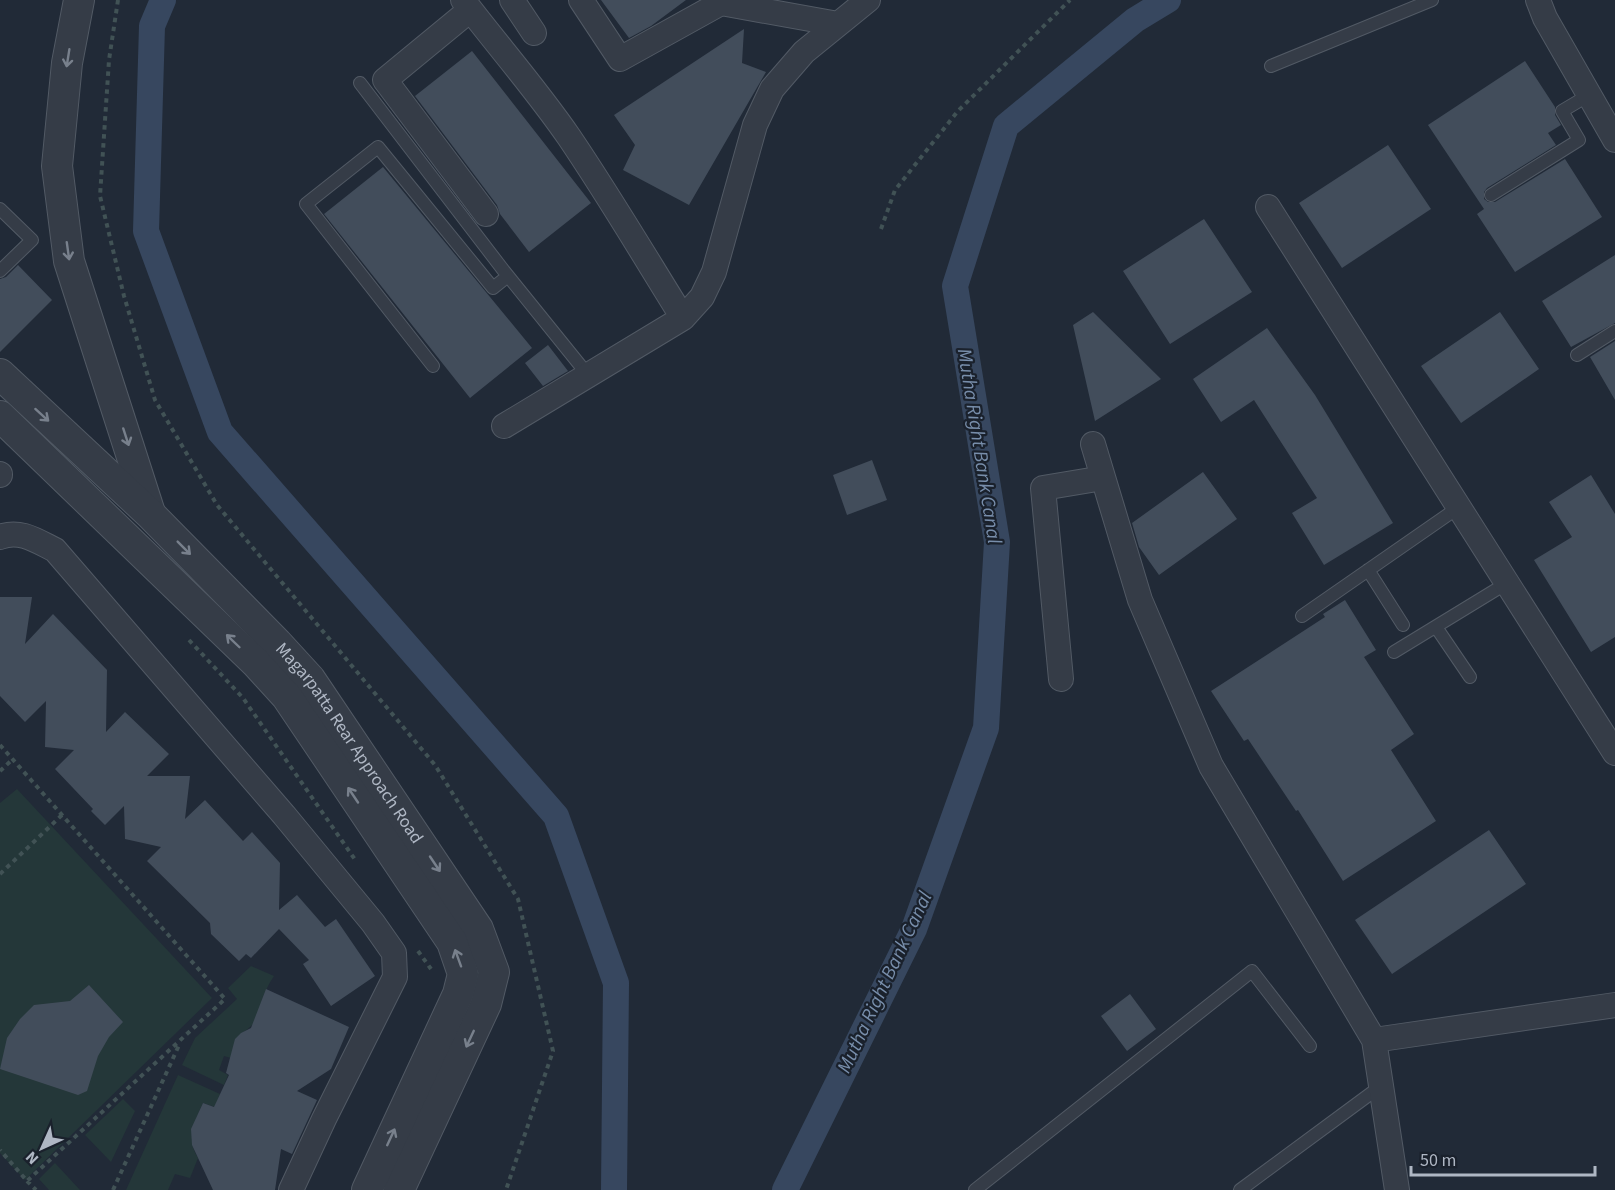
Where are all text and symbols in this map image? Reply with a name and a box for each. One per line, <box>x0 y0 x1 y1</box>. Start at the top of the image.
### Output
one-way arrow <box>62 47 73 67</box>
one-way arrow <box>63 241 74 261</box>
water label: Mutha Right Bank Canal <box>950 346 1008 546</box>
one-way arrow <box>34 408 49 422</box>
one-way arrow <box>121 427 132 446</box>
one-way arrow <box>177 541 192 556</box>
one-way arrow <box>226 634 241 648</box>
street label: Magarpatta Rear Approach Road <box>270 637 429 849</box>
one-way arrow <box>347 787 359 803</box>
one-way arrow <box>429 856 441 872</box>
water label: Mutha Right Bank Canal <box>830 887 939 1078</box>
one-way arrow <box>451 949 462 968</box>
one-way arrow <box>463 1029 475 1047</box>
north arrow <box>12 1118 72 1178</box>
one-way arrow <box>386 1128 398 1146</box>
scale bar <box>1411 1139 1596 1177</box>
text: N <box>21 1146 44 1169</box>
text: 50 m <box>1420 1148 1456 1173</box>

